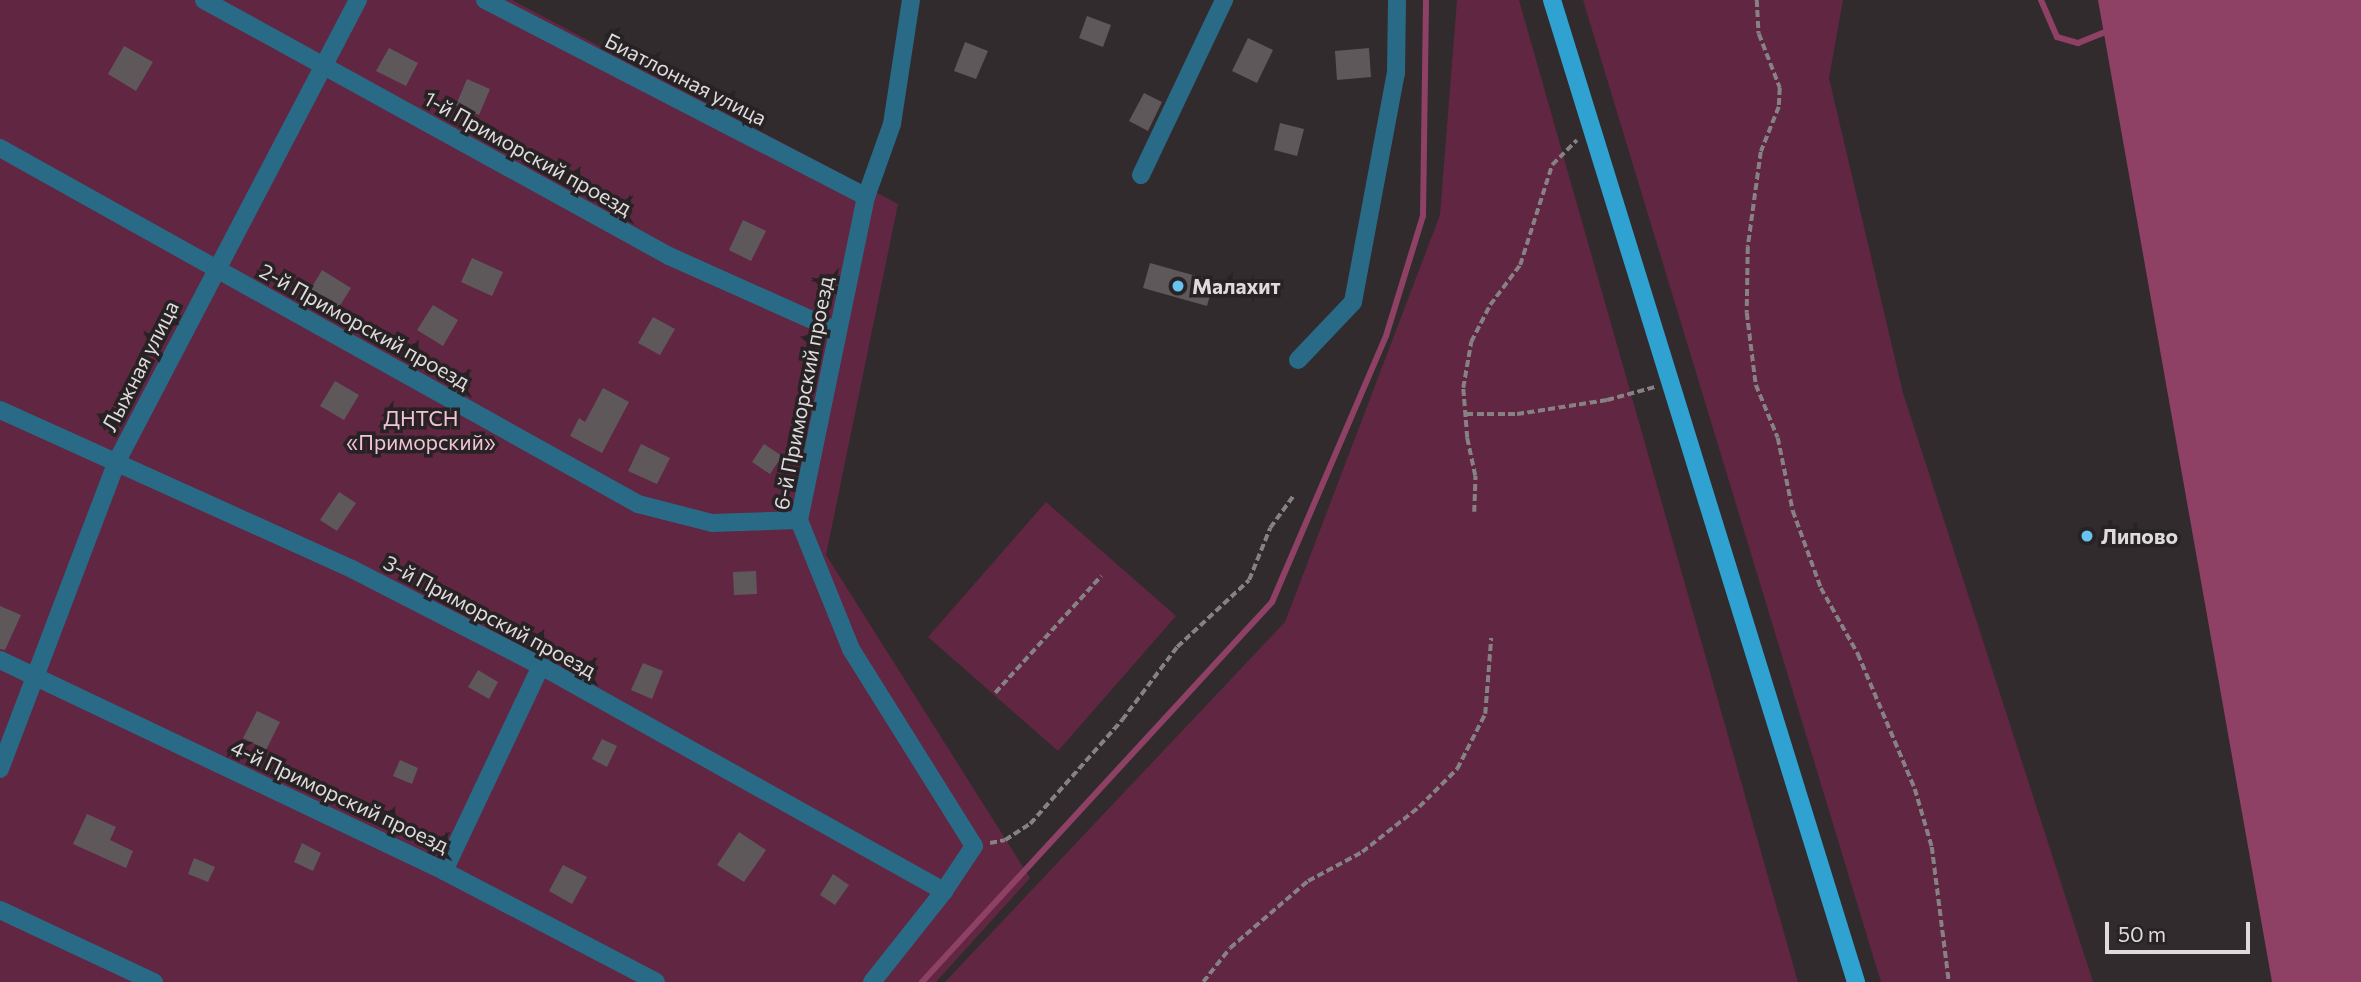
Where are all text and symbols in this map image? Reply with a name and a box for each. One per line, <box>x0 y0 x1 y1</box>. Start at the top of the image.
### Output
street label: Биатлонная улица <box>601 27 771 131</box>
street label: 1-й Приморский проезд <box>420 85 636 221</box>
street label: 2-й Приморский проезд <box>256 258 474 394</box>
place label: Малахит <box>1192 273 1281 299</box>
street label: 6-й Приморский проезд <box>768 274 838 512</box>
marker: Малахит <box>1170 278 1186 294</box>
street label: Лыжная улица <box>96 297 184 435</box>
park label: ДНТСН «Приморский» <box>346 405 496 455</box>
place label: Липово <box>2101 523 2178 549</box>
marker: Липово <box>2079 528 2095 544</box>
street label: 3-й Приморский проезд <box>380 549 600 683</box>
street label: 4-й Приморский проезд <box>227 734 453 858</box>
scale bar <box>2109 908 2254 952</box>
text: 50 m <box>2118 921 2166 946</box>

